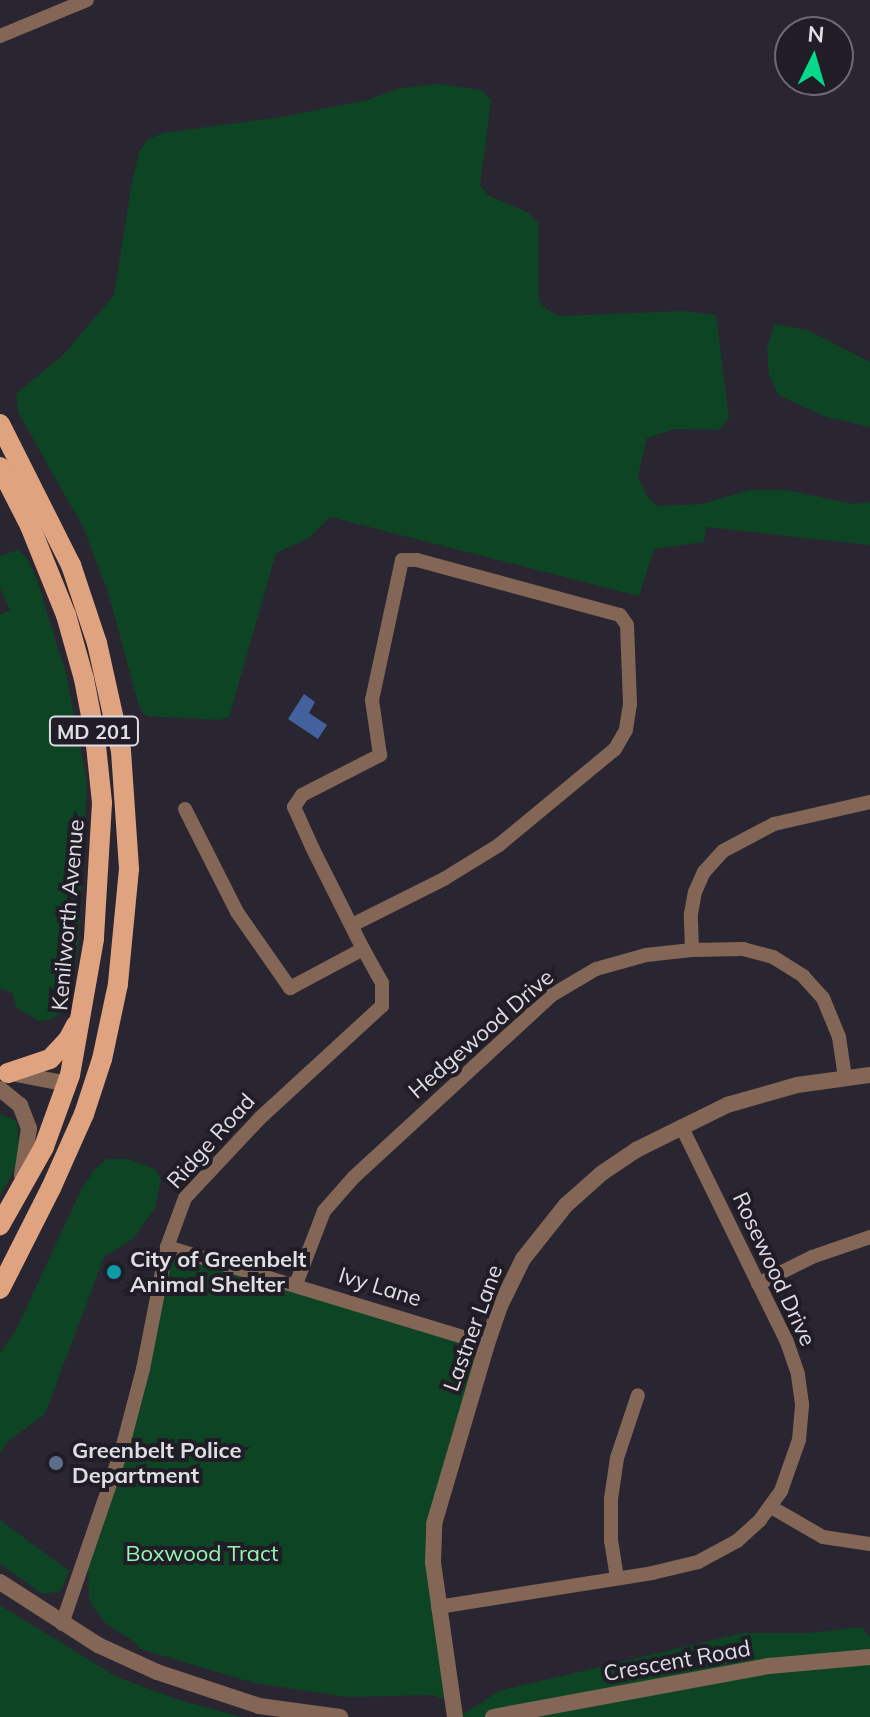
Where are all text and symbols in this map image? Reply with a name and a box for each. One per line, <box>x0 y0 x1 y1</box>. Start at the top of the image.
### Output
north arrow <box>774 16 854 96</box>
text: N <box>806 19 825 49</box>
road number: MD 201 <box>48 715 140 747</box>
street label: Kenilworth Avenue <box>46 818 90 1012</box>
street label: Hedgewood Drive <box>403 964 559 1104</box>
street label: Ridge Road <box>162 1088 260 1194</box>
street label: Rosewood Drive <box>727 1188 821 1350</box>
place label: City of Greenbelt Animal Shelter <box>130 1246 306 1298</box>
street label: Lastner Lane <box>438 1261 508 1395</box>
street label: Ivy Lane <box>335 1262 425 1312</box>
marker: City of Greenbelt Animal Shelter <box>105 1263 123 1281</box>
place label: Greenbelt Police Department <box>72 1437 241 1488</box>
marker: Greenbelt Police Department <box>47 1454 65 1472</box>
park label: Boxwood Tract <box>125 1541 279 1567</box>
street label: Crescent Road <box>601 1635 753 1687</box>

